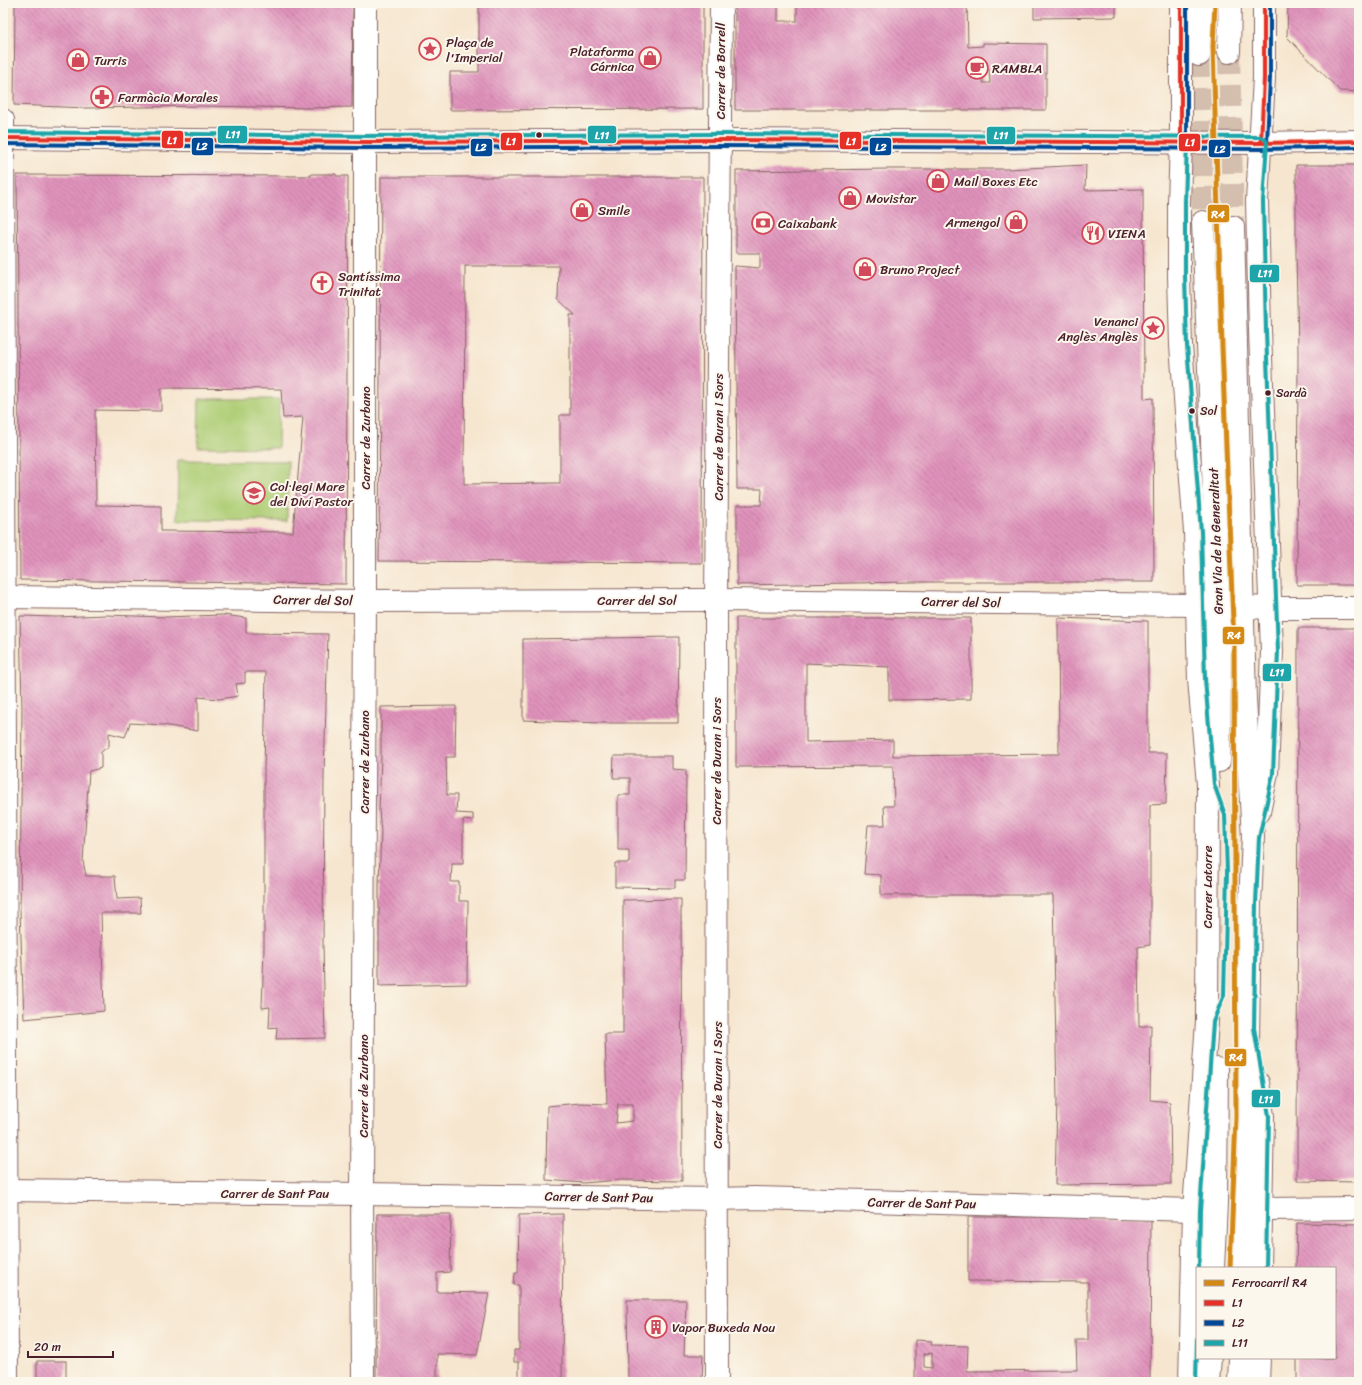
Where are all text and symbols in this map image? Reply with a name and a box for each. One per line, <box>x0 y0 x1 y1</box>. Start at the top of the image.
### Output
street label: Carrer de Borrell <box>709 22 732 119</box>
place label: Plaça de l'Imperial <box>446 31 503 69</box>
place icon: Plaça de l'Imperial <box>417 36 443 62</box>
place label: Plataforma Cárnica <box>570 40 634 78</box>
shop icon: Plataforma Cárnica <box>637 45 663 71</box>
shop icon: Turris <box>65 47 91 73</box>
place label: Turris <box>94 49 127 72</box>
cafe icon: RAMBLA <box>964 55 990 81</box>
place label: RAMBLA <box>992 57 1042 80</box>
pharmacy icon: Farmàcia Morales <box>89 84 115 110</box>
place label: Farmàcia Morales <box>118 86 218 109</box>
line badge: L11 <box>217 125 248 144</box>
text: L11 <box>226 125 241 144</box>
line badge: L11 <box>587 125 617 144</box>
text: L11 <box>595 126 610 145</box>
line badge: L11 <box>986 126 1016 145</box>
text: L11 <box>994 126 1009 145</box>
line badge: L1 <box>161 130 184 149</box>
unlabelled marker <box>534 130 544 140</box>
text: L1 <box>167 131 177 150</box>
line badge: L1 <box>839 131 862 150</box>
line badge: L1 <box>500 132 523 151</box>
text: L1 <box>506 132 516 151</box>
text: L1 <box>846 132 856 151</box>
line badge: L1 <box>1178 133 1201 152</box>
text: L1 <box>1185 133 1195 152</box>
line badge: L2 <box>191 137 214 156</box>
text: L2 <box>196 137 208 156</box>
line badge: L2 <box>869 137 892 156</box>
line badge: L2 <box>470 138 493 157</box>
text: L2 <box>475 138 487 157</box>
text: L2 <box>875 138 887 157</box>
line badge: L2 <box>1208 139 1231 158</box>
text: L2 <box>1214 140 1226 159</box>
shop icon: Mail Boxes Etc <box>925 168 951 194</box>
place label: Mail Boxes Etc <box>954 170 1038 193</box>
shop icon: Movistar <box>837 185 863 211</box>
place label: Movistar <box>866 187 917 210</box>
shop icon: Smile <box>569 197 595 223</box>
place label: Smile <box>598 199 630 222</box>
line badge: R4 <box>1207 204 1230 223</box>
text: R4 <box>1210 205 1225 224</box>
shop icon: Armengol <box>1003 209 1029 235</box>
bank icon: Caixabank <box>750 210 776 236</box>
place label: Armengol <box>945 211 1000 234</box>
place label: Caixabank <box>778 212 837 235</box>
restaurant icon: VIENA <box>1080 220 1106 246</box>
place label: VIENA <box>1108 222 1146 245</box>
shop icon: Bruno Project <box>852 256 878 282</box>
place label: Bruno Project <box>880 258 960 281</box>
line badge: L11 <box>1249 264 1280 283</box>
text: L11 <box>1258 264 1273 283</box>
place label: Santíssima Trinitat <box>338 265 401 303</box>
church icon: Santíssima Trinitat <box>309 270 335 296</box>
place label: Venanci Anglès Anglès <box>1057 310 1138 348</box>
place icon: Venanci Anglès Anglès <box>1140 315 1166 341</box>
street label: Carrer de Duran i Sors <box>707 373 730 501</box>
place label: Sardà <box>1276 382 1307 404</box>
street label: Carrer de Zurbano <box>354 386 377 490</box>
marker: Sardà <box>1263 388 1273 398</box>
place label: Sol <box>1200 400 1218 422</box>
marker: Sol <box>1187 406 1197 416</box>
street label: Gran Via de la Generalitat <box>1202 467 1230 615</box>
place label: Col·legi Mare del Diví Pastor <box>270 475 353 513</box>
school or university icon: Col·legi Mare del Diví Pastor <box>241 480 267 506</box>
street label: Carrer del Sol <box>273 588 353 612</box>
street label: Carrer del Sol <box>597 589 677 612</box>
street label: Carrer del Sol <box>921 590 1001 614</box>
line badge: R4 <box>1222 626 1245 645</box>
text: R4 <box>1226 626 1241 645</box>
line badge: L11 <box>1262 663 1292 682</box>
text: L11 <box>1270 663 1285 682</box>
street label: Carrer de Duran i Sors <box>705 697 728 825</box>
street label: Carrer de Zurbano <box>353 710 376 814</box>
street label: Carrer Latorre <box>1196 845 1219 928</box>
street label: Carrer de Duran i Sors <box>706 1021 729 1149</box>
street label: Carrer de Zurbano <box>352 1034 375 1138</box>
line badge: R4 <box>1224 1048 1247 1067</box>
text: R4 <box>1228 1048 1243 1067</box>
line badge: L11 <box>1251 1089 1281 1108</box>
text: L11 <box>1259 1090 1274 1109</box>
street label: Carrer de Sant Pau <box>221 1182 329 1205</box>
street label: Carrer de Sant Pau <box>544 1185 654 1209</box>
street label: Carrer de Sant Pau <box>867 1191 977 1215</box>
legend <box>1196 1267 1336 1359</box>
text: Ferrocarril R4 <box>1232 1272 1308 1294</box>
text: L1 <box>1232 1292 1243 1314</box>
text: L2 <box>1232 1312 1245 1334</box>
building icon: Vapor Buxeda Nou <box>643 1314 669 1340</box>
place label: Vapor Buxeda Nou <box>672 1316 775 1339</box>
text: L11 <box>1232 1332 1248 1354</box>
scale bar <box>28 1333 113 1359</box>
text: 20 m <box>34 1336 61 1358</box>

